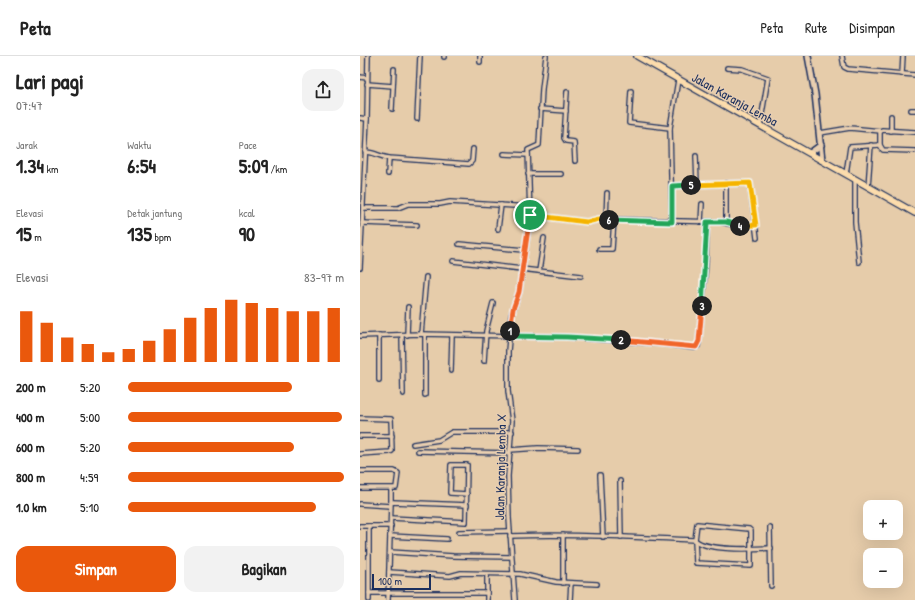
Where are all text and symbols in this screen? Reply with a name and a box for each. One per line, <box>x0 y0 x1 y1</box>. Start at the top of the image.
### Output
text: Peta <box>20 15 51 41</box>
text: Peta <box>760 18 783 37</box>
text: Rute <box>805 18 827 37</box>
text: Disimpan <box>849 18 895 37</box>
text: Lari pagi <box>16 66 84 96</box>
street label: Jalan Karanja Lemba <box>689 68 781 130</box>
button: share <box>302 69 344 111</box>
text: 07:47 <box>16 96 43 114</box>
text: Jarak <box>16 138 38 152</box>
text: Waktu <box>127 138 151 152</box>
text: Pace <box>239 138 257 152</box>
text: 1.34 <box>16 152 44 179</box>
text: 6:54 <box>127 152 156 179</box>
text: 5:09 <box>239 152 268 179</box>
text: km <box>44 162 59 176</box>
text: /km <box>268 162 287 176</box>
pin: 5 <box>681 175 701 195</box>
text: 5 <box>689 178 693 192</box>
pin <box>513 198 547 232</box>
icon: arrive <box>519 204 541 226</box>
text: Elevasi <box>16 206 44 220</box>
text: Detak jantung <box>127 206 182 220</box>
text: kcal <box>239 206 255 220</box>
pin: 6 <box>599 210 619 230</box>
text: 6 <box>607 213 611 227</box>
pin: 4 <box>730 216 750 236</box>
text: 4 <box>738 219 742 233</box>
text: 15 <box>16 220 32 247</box>
text: 135 <box>127 220 152 247</box>
text: 90 <box>239 220 255 247</box>
text: m <box>32 230 42 244</box>
text: bpm <box>152 230 171 244</box>
text: Elevasi <box>16 268 49 286</box>
text: 83–97 m <box>304 268 344 286</box>
pin: 3 <box>692 296 712 316</box>
text: 3 <box>700 299 704 313</box>
pin: 1 <box>500 321 520 341</box>
text: 1 <box>508 324 512 338</box>
pin: 2 <box>611 330 631 350</box>
text: 2 <box>618 333 624 347</box>
text: 200 m <box>16 378 46 396</box>
text: 5:20 <box>80 378 100 396</box>
text: 400 m <box>16 408 44 426</box>
text: 5:00 <box>80 408 100 426</box>
street label: Jalan Karanja Lemba X <box>490 413 510 520</box>
text: 600 m <box>16 438 45 456</box>
text: 5:20 <box>80 438 100 456</box>
text: 800 m <box>16 468 45 486</box>
text: 4:59 <box>80 468 98 486</box>
text: 1.0 km <box>16 498 47 516</box>
text: 5:10 <box>80 498 99 516</box>
map controls <box>863 500 903 588</box>
button: + <box>863 500 903 540</box>
button: Simpan <box>16 546 176 592</box>
button: Bagikan <box>184 546 344 592</box>
button: − <box>863 548 903 588</box>
scale bar <box>372 572 431 591</box>
text: 100 m <box>378 574 402 588</box>

